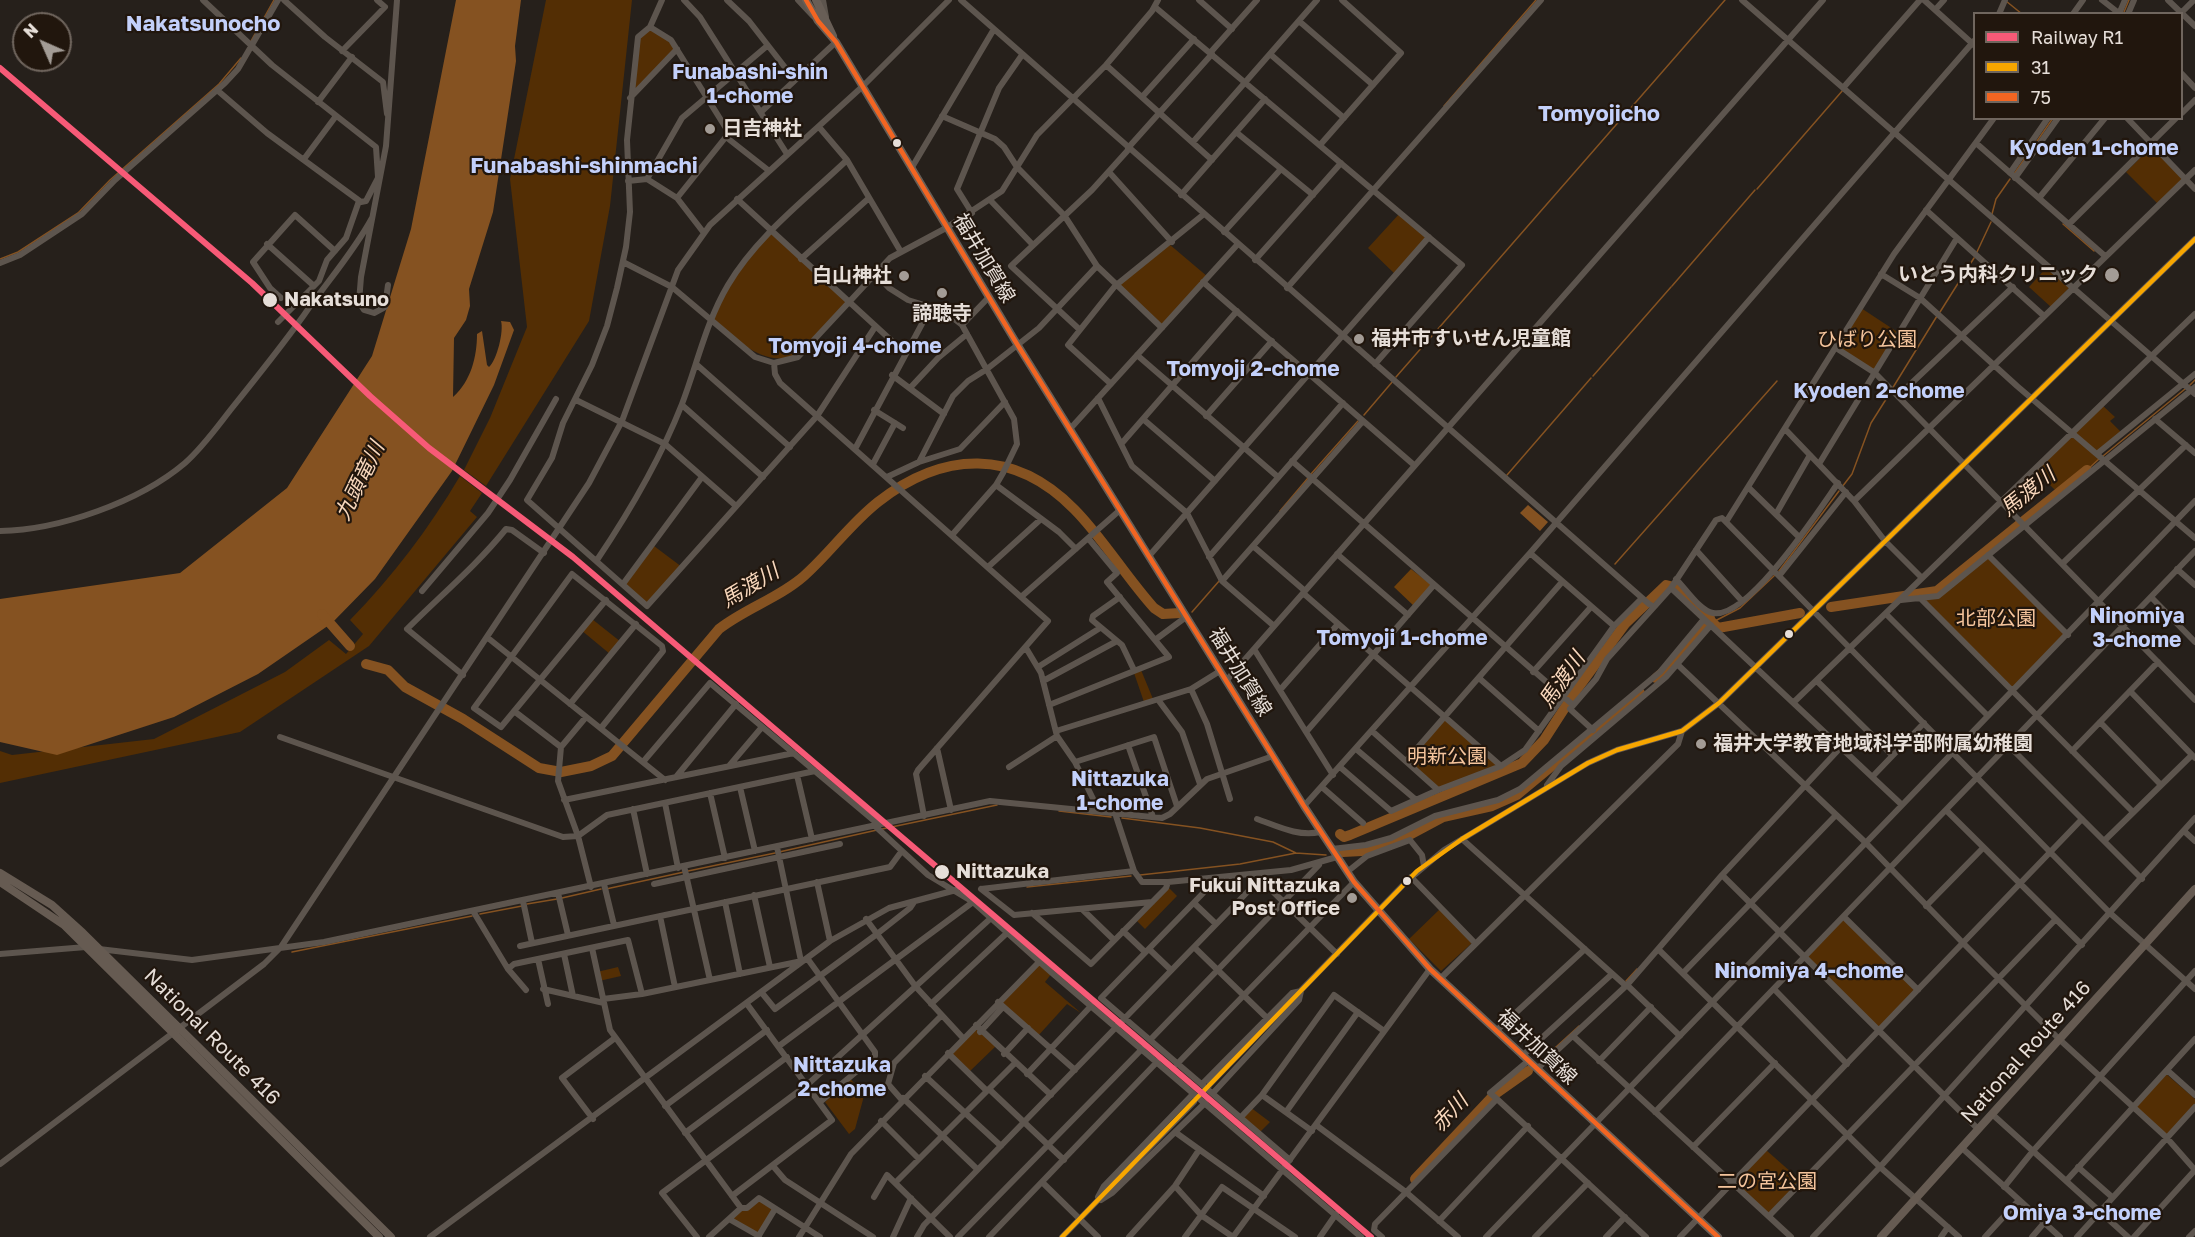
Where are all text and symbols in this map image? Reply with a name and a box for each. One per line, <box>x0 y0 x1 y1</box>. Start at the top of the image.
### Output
district label: Nakatsunocho <box>126 11 280 37</box>
north arrow <box>12 12 72 72</box>
legend <box>1973 12 2183 120</box>
text: N <box>19 19 42 42</box>
text: Railway R1 <box>2031 26 2123 48</box>
text: 31 <box>2031 56 2050 78</box>
district label: Funabashi-shin 1-chome <box>672 59 828 109</box>
text: 75 <box>2031 86 2051 108</box>
district label: Tomyojicho <box>1538 101 1660 127</box>
place label: 日吉神社 <box>722 117 802 141</box>
marker: 日吉神社 <box>703 122 717 136</box>
district label: Kyoden 1-chome <box>2009 135 2179 161</box>
unlabelled marker <box>891 137 903 149</box>
district label: Funabashi-shinmachi <box>470 153 698 179</box>
street label: 福井加賀線 <box>948 209 1020 307</box>
place label: いとう内科クリニック <box>1898 263 2098 287</box>
place label: 白山神社 <box>812 264 892 288</box>
marker: いとう内科クリニック <box>2103 266 2121 284</box>
marker: 白山神社 <box>897 269 911 283</box>
marker: 諦聴寺 <box>935 286 949 300</box>
place label: Nakatsuno <box>284 288 389 312</box>
marker: Nakatsuno <box>261 291 279 309</box>
place label: 諦聴寺 <box>912 302 972 326</box>
place label: 福井市すいせん児童館 <box>1371 327 1571 351</box>
park label: ひばり公園 <box>1817 328 1917 352</box>
marker: 福井市すいせん児童館 <box>1352 332 1366 346</box>
district label: Tomyoji 4-chome <box>768 333 942 359</box>
district label: Tomyoji 2-chome <box>1166 356 1340 382</box>
district label: Kyoden 2-chome <box>1793 378 1965 404</box>
water label: 九頭竜川 <box>330 438 390 524</box>
water label: 馬渡川 <box>1996 462 2060 522</box>
water label: 馬渡川 <box>717 559 783 613</box>
district label: Ninomiya 3-chome <box>2089 603 2185 653</box>
park label: 北部公園 <box>1956 607 2036 631</box>
street label: 福井加賀線 <box>1203 623 1277 721</box>
district label: Tomyoji 1-chome <box>1316 625 1488 651</box>
unlabelled marker <box>1783 628 1795 640</box>
water label: 馬渡川 <box>1534 647 1590 713</box>
place label: 福井大学教育地域科学部附属幼稚園 <box>1713 732 2033 756</box>
marker: 福井大学教育地域科学部附属幼稚園 <box>1694 737 1708 751</box>
park label: 明新公園 <box>1407 745 1487 769</box>
district label: Nittazuka 1-chome <box>1071 766 1169 816</box>
place label: Nittazuka <box>956 860 1049 884</box>
marker: Nittazuka <box>933 863 951 881</box>
place label: Fukui Nittazuka Post Office <box>1189 874 1340 921</box>
unlabelled marker <box>1401 875 1413 887</box>
marker: Fukui Nittazuka Post Office <box>1345 891 1359 905</box>
district label: Ninomiya 4-chome <box>1714 958 1904 984</box>
street label: National Route 416 <box>139 964 285 1110</box>
street label: National Route 416 <box>1956 976 2096 1128</box>
street label: 福井加賀線 <box>1492 1004 1582 1090</box>
district label: Nittazuka 2-chome <box>793 1052 891 1102</box>
water label: 赤川 <box>1426 1089 1474 1137</box>
park label: 二の宮公園 <box>1717 1170 1817 1194</box>
district label: Omiya 3-chome <box>2003 1200 2161 1226</box>

